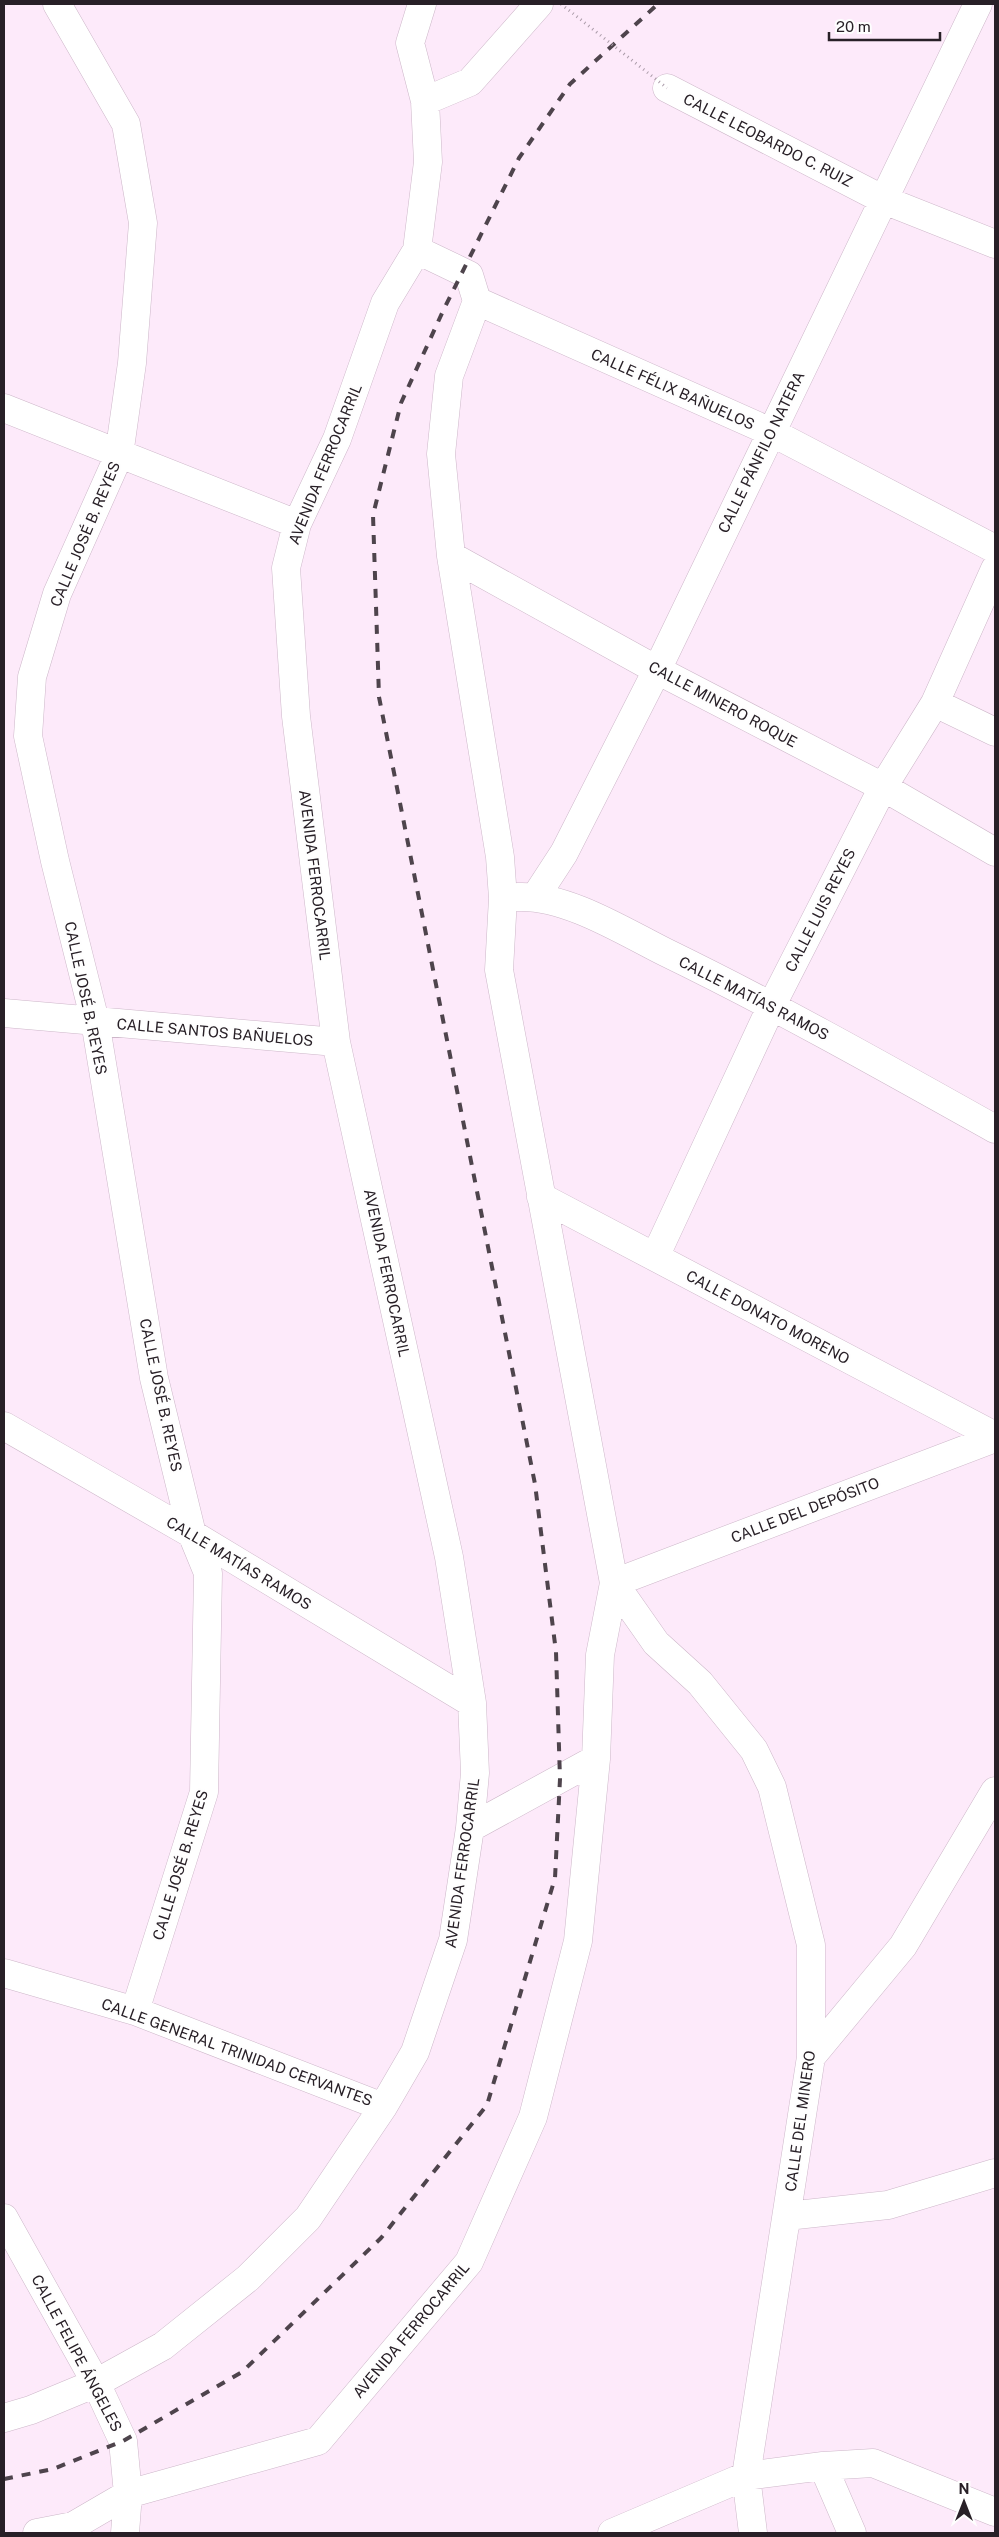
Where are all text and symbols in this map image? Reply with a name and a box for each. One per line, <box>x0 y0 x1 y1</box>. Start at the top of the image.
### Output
scale bar <box>829 10 940 42</box>
text: 20 m <box>836 18 871 35</box>
street label: CALLE LEOBARDO C. RUIZ <box>681 90 855 190</box>
street label: CALLE FÉLIX BAÑUELOS <box>589 345 757 433</box>
street label: CALLE PÁNFILO NATERA <box>714 368 808 536</box>
street label: AVENIDA FERROCARRIL <box>285 381 365 547</box>
street label: CALLE JOSÉ B. REYES <box>47 459 123 609</box>
street label: CALLE MINERO ROQUE <box>646 658 800 750</box>
street label: AVENIDA FERROCARRIL <box>296 789 334 961</box>
street label: CALLE LUIS REYES <box>782 846 858 974</box>
street label: CALLE JOSÉ B. REYES <box>61 920 111 1076</box>
street label: CALLE MATÍAS RAMOS <box>676 953 832 1043</box>
street label: CALLE SANTOS BAÑUELOS <box>116 1015 314 1049</box>
street label: AVENIDA FERROCARRIL <box>361 1187 413 1359</box>
street label: CALLE DONATO MORENO <box>683 1267 853 1367</box>
street label: CALLE JOSÉ B. REYES <box>136 1317 186 1473</box>
street label: CALLE DEL DEPÓSITO <box>728 1473 882 1546</box>
street label: CALLE MATÍAS RAMOS <box>163 1513 315 1613</box>
street label: AVENIDA FERROCARRIL <box>442 1777 482 1949</box>
street label: CALLE JOSÉ B. REYES <box>149 1788 211 1942</box>
street label: CALLE GENERAL TRINIDAD CERVANTES <box>99 1995 375 2109</box>
street label: CALLE DEL MINERO <box>782 2049 818 2193</box>
street label: AVENIDA FERROCARRIL <box>349 2259 473 2401</box>
street label: CALLE FELIPE ÁNGELES <box>28 2272 126 2434</box>
north arrow <box>939 2477 989 2527</box>
text: N <box>959 2481 969 2497</box>

